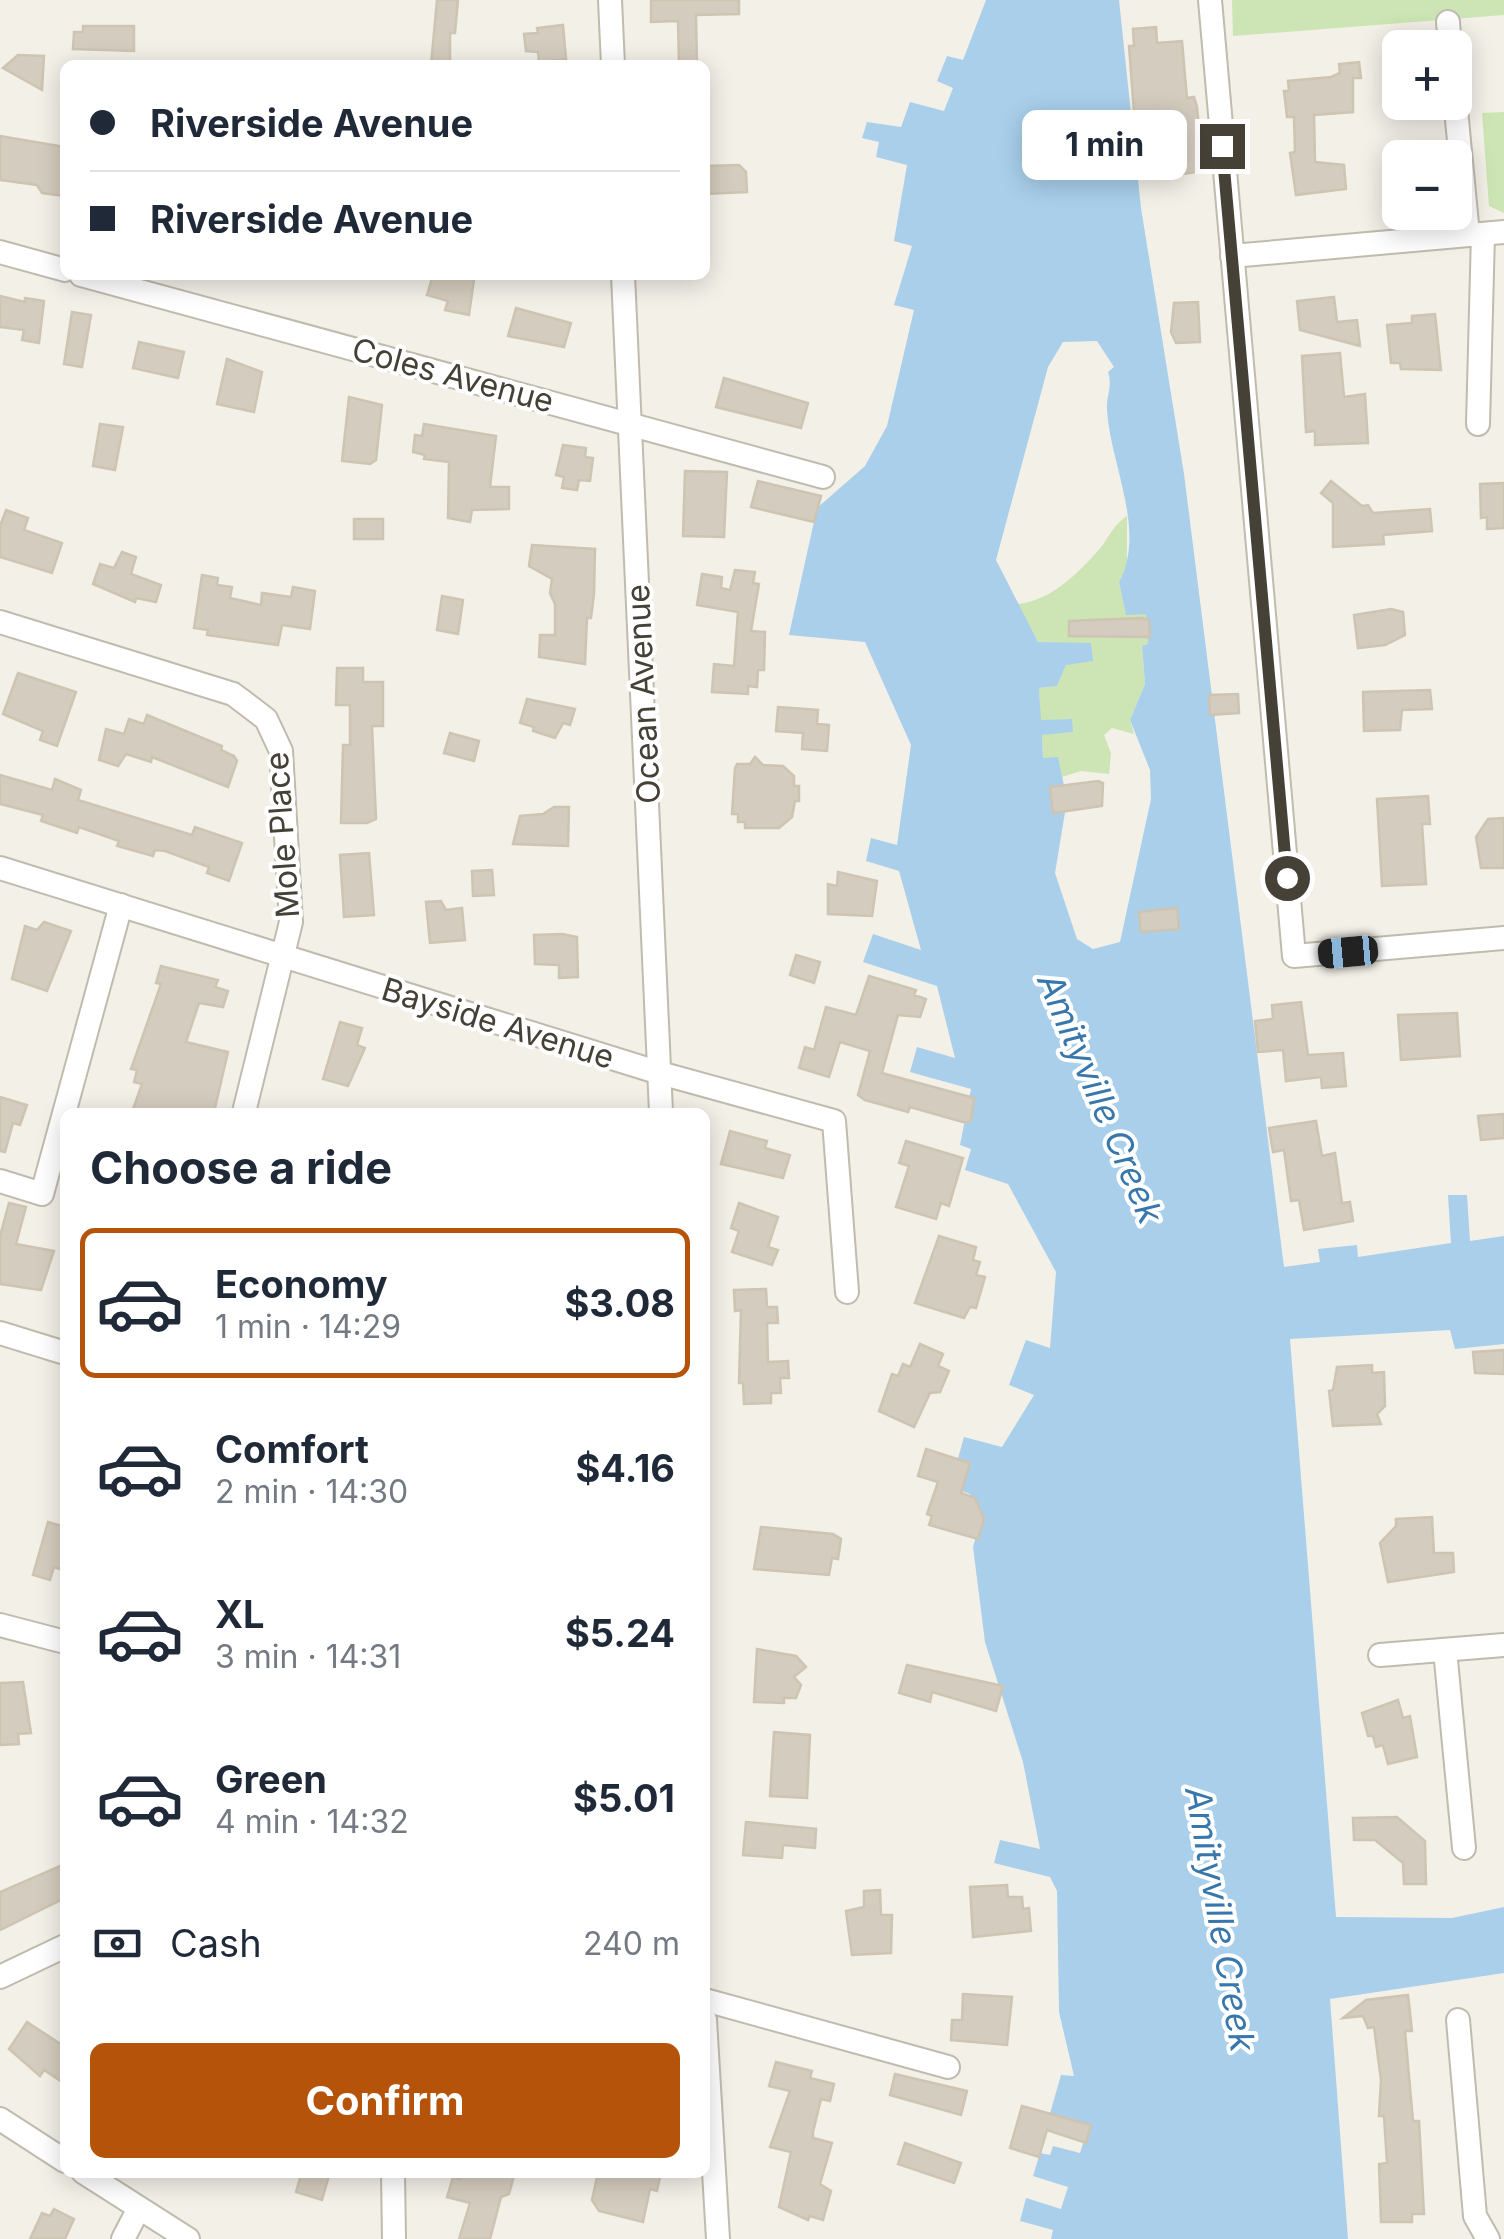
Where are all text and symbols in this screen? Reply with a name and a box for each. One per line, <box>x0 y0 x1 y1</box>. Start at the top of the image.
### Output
map controls <box>1382 30 1472 230</box>
button: + <box>1382 30 1472 120</box>
text: Riverside Avenue <box>150 100 473 146</box>
callout: 1 min <box>1022 111 1187 181</box>
route end <box>1200 124 1245 169</box>
text: 1 min <box>1065 125 1144 164</box>
button: − <box>1382 140 1472 230</box>
text: Riverside Avenue <box>150 196 473 242</box>
street label: Coles Avenue <box>348 329 558 421</box>
street label: Ocean Avenue <box>618 583 668 805</box>
street label: Mole Place <box>257 751 307 919</box>
route start <box>1265 856 1310 901</box>
car <box>1317 934 1379 970</box>
water label: Amityville Creek <box>1029 966 1173 1230</box>
street label: Bayside Avenue <box>377 969 619 1077</box>
text: Choose a ride <box>90 1140 392 1195</box>
icon: car <box>95 1258 185 1348</box>
text: Economy <box>215 1261 388 1307</box>
text: $3.08 <box>564 1280 675 1326</box>
text: 1 min · 14:29 <box>215 1307 401 1346</box>
icon: car <box>95 1423 185 1513</box>
text: Comfort <box>215 1426 369 1472</box>
text: $4.16 <box>575 1445 675 1491</box>
text: 2 min · 14:30 <box>215 1472 408 1511</box>
icon: car <box>95 1588 185 1678</box>
text: XL <box>215 1591 265 1637</box>
text: $5.24 <box>565 1610 675 1656</box>
text: 3 min · 14:31 <box>215 1637 401 1676</box>
icon: car <box>95 1753 185 1843</box>
text: Green <box>215 1756 327 1802</box>
text: $5.01 <box>573 1775 675 1821</box>
water label: Amityville Creek <box>1177 1782 1265 2055</box>
text: 4 min · 14:32 <box>215 1802 409 1841</box>
icon: cash <box>90 1916 145 1971</box>
text: Cash <box>170 1920 262 1966</box>
text: 240 m <box>583 1924 680 1963</box>
button: Confirm <box>90 2043 680 2158</box>

